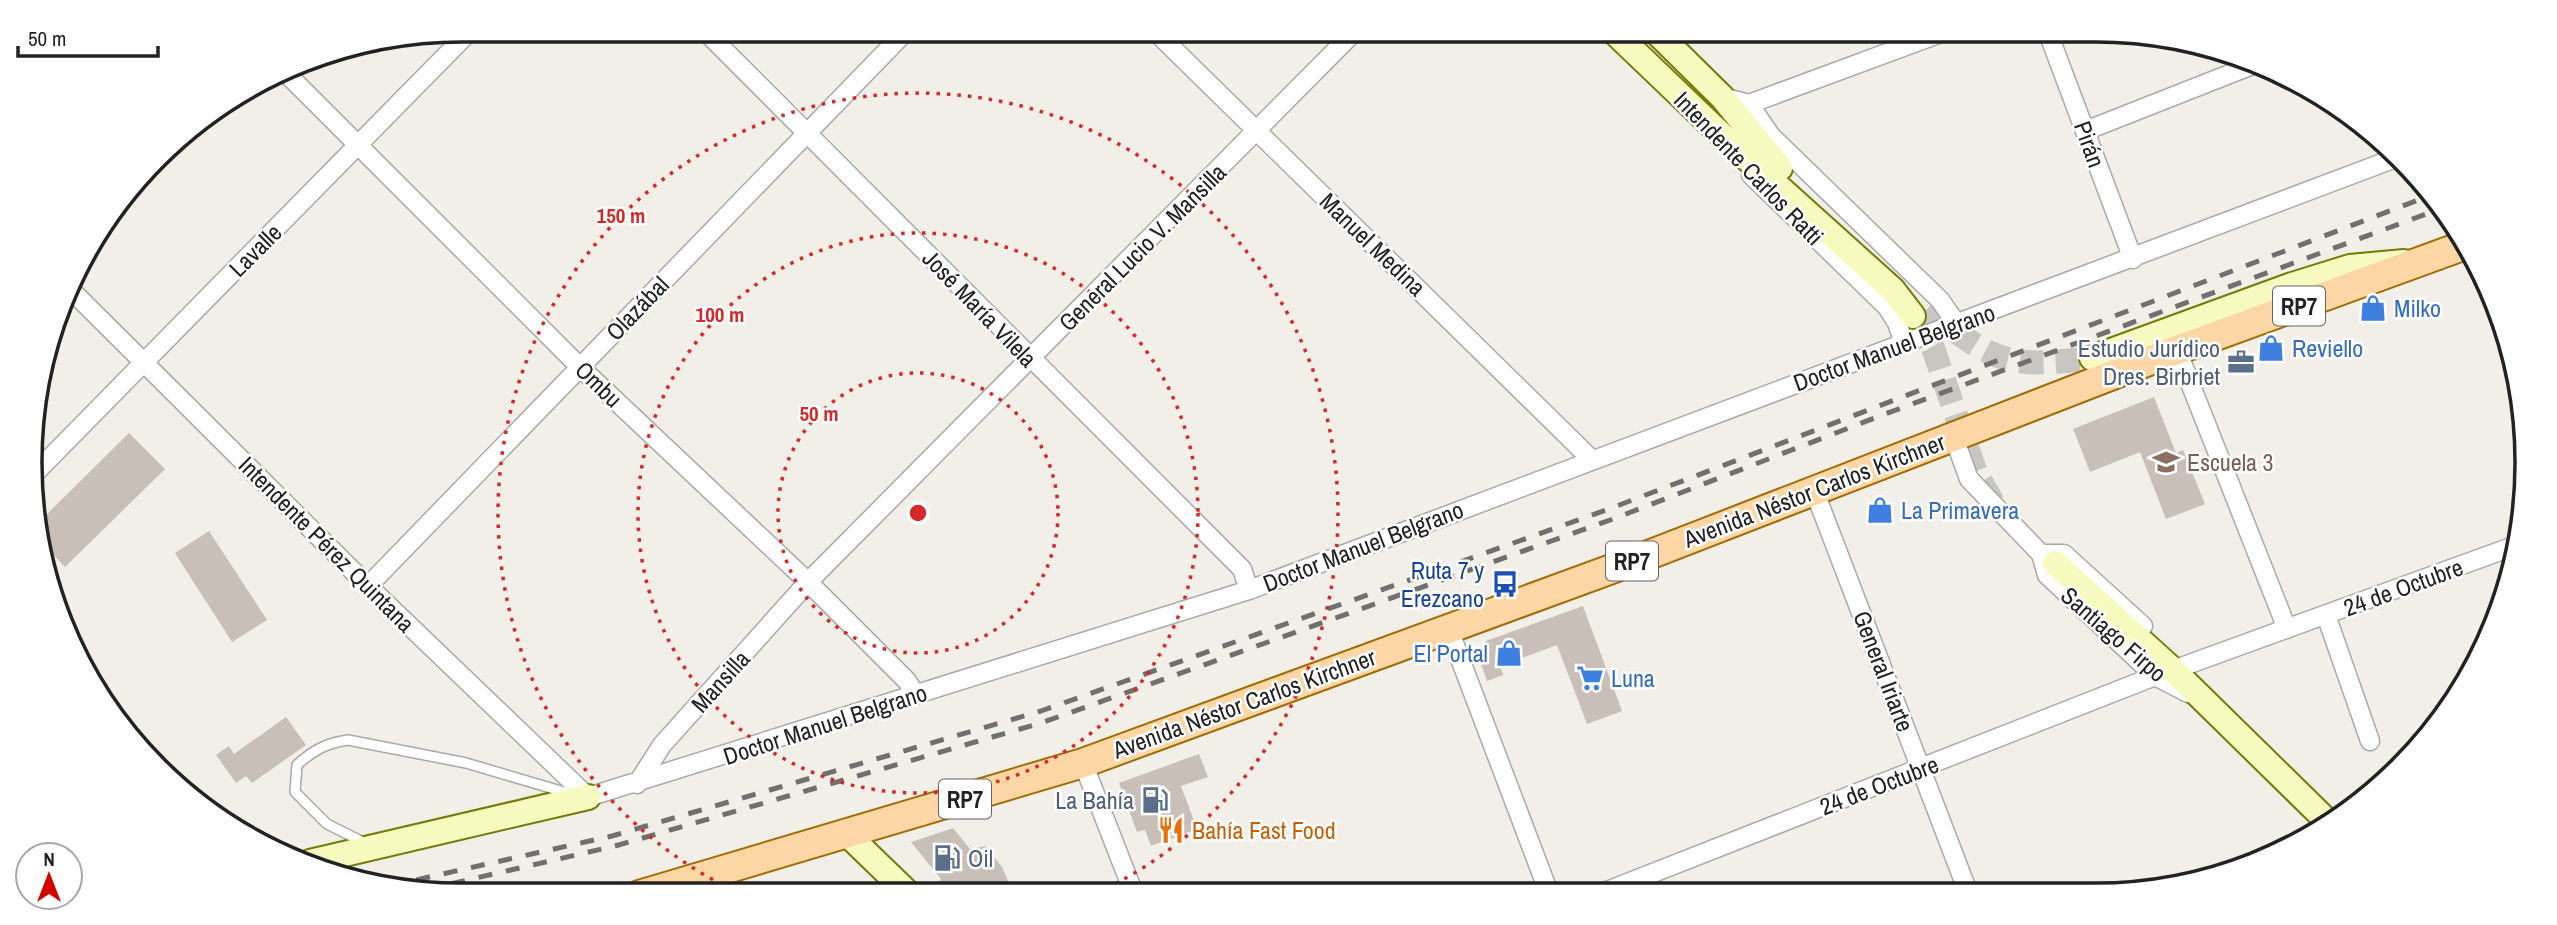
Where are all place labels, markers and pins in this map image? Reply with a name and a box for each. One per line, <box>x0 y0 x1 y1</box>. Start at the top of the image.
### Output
place label: Milko <box>2394 292 2441 324</box>
shop icon: Milko <box>2358 293 2388 323</box>
place label: Estudio Jurídico Dres. Birbriet <box>2078 332 2221 392</box>
place label: Reviello <box>2292 332 2363 364</box>
shop icon: Reviello <box>2256 333 2286 363</box>
office icon: Estudio Jurídico Dres. Birbriet <box>2226 347 2256 377</box>
place label: Escuela 3 <box>2187 446 2273 478</box>
school or university icon: Escuela 3 <box>2151 447 2181 477</box>
place label: La Primavera <box>1901 494 2019 526</box>
shop icon: La Primavera <box>1865 495 1895 525</box>
centre of rings <box>906 501 930 525</box>
place label: Ruta 7 y Erezcano <box>1401 554 1484 614</box>
bus stop icon: Ruta 7 y Erezcano <box>1490 569 1520 599</box>
place label: El Portal <box>1414 637 1488 669</box>
shop icon: El Portal <box>1494 638 1524 668</box>
place label: Luna <box>1611 662 1655 694</box>
supermarket icon: Luna <box>1575 663 1605 693</box>
place label: La Bahía <box>1055 784 1134 816</box>
fuel station icon: La Bahía <box>1140 785 1170 815</box>
place label: Bahía Fast Food <box>1192 814 1336 846</box>
restaurant icon: Bahía Fast Food <box>1156 815 1186 845</box>
place label: Oil <box>968 842 993 874</box>
fuel station icon: Oil <box>932 843 962 873</box>

